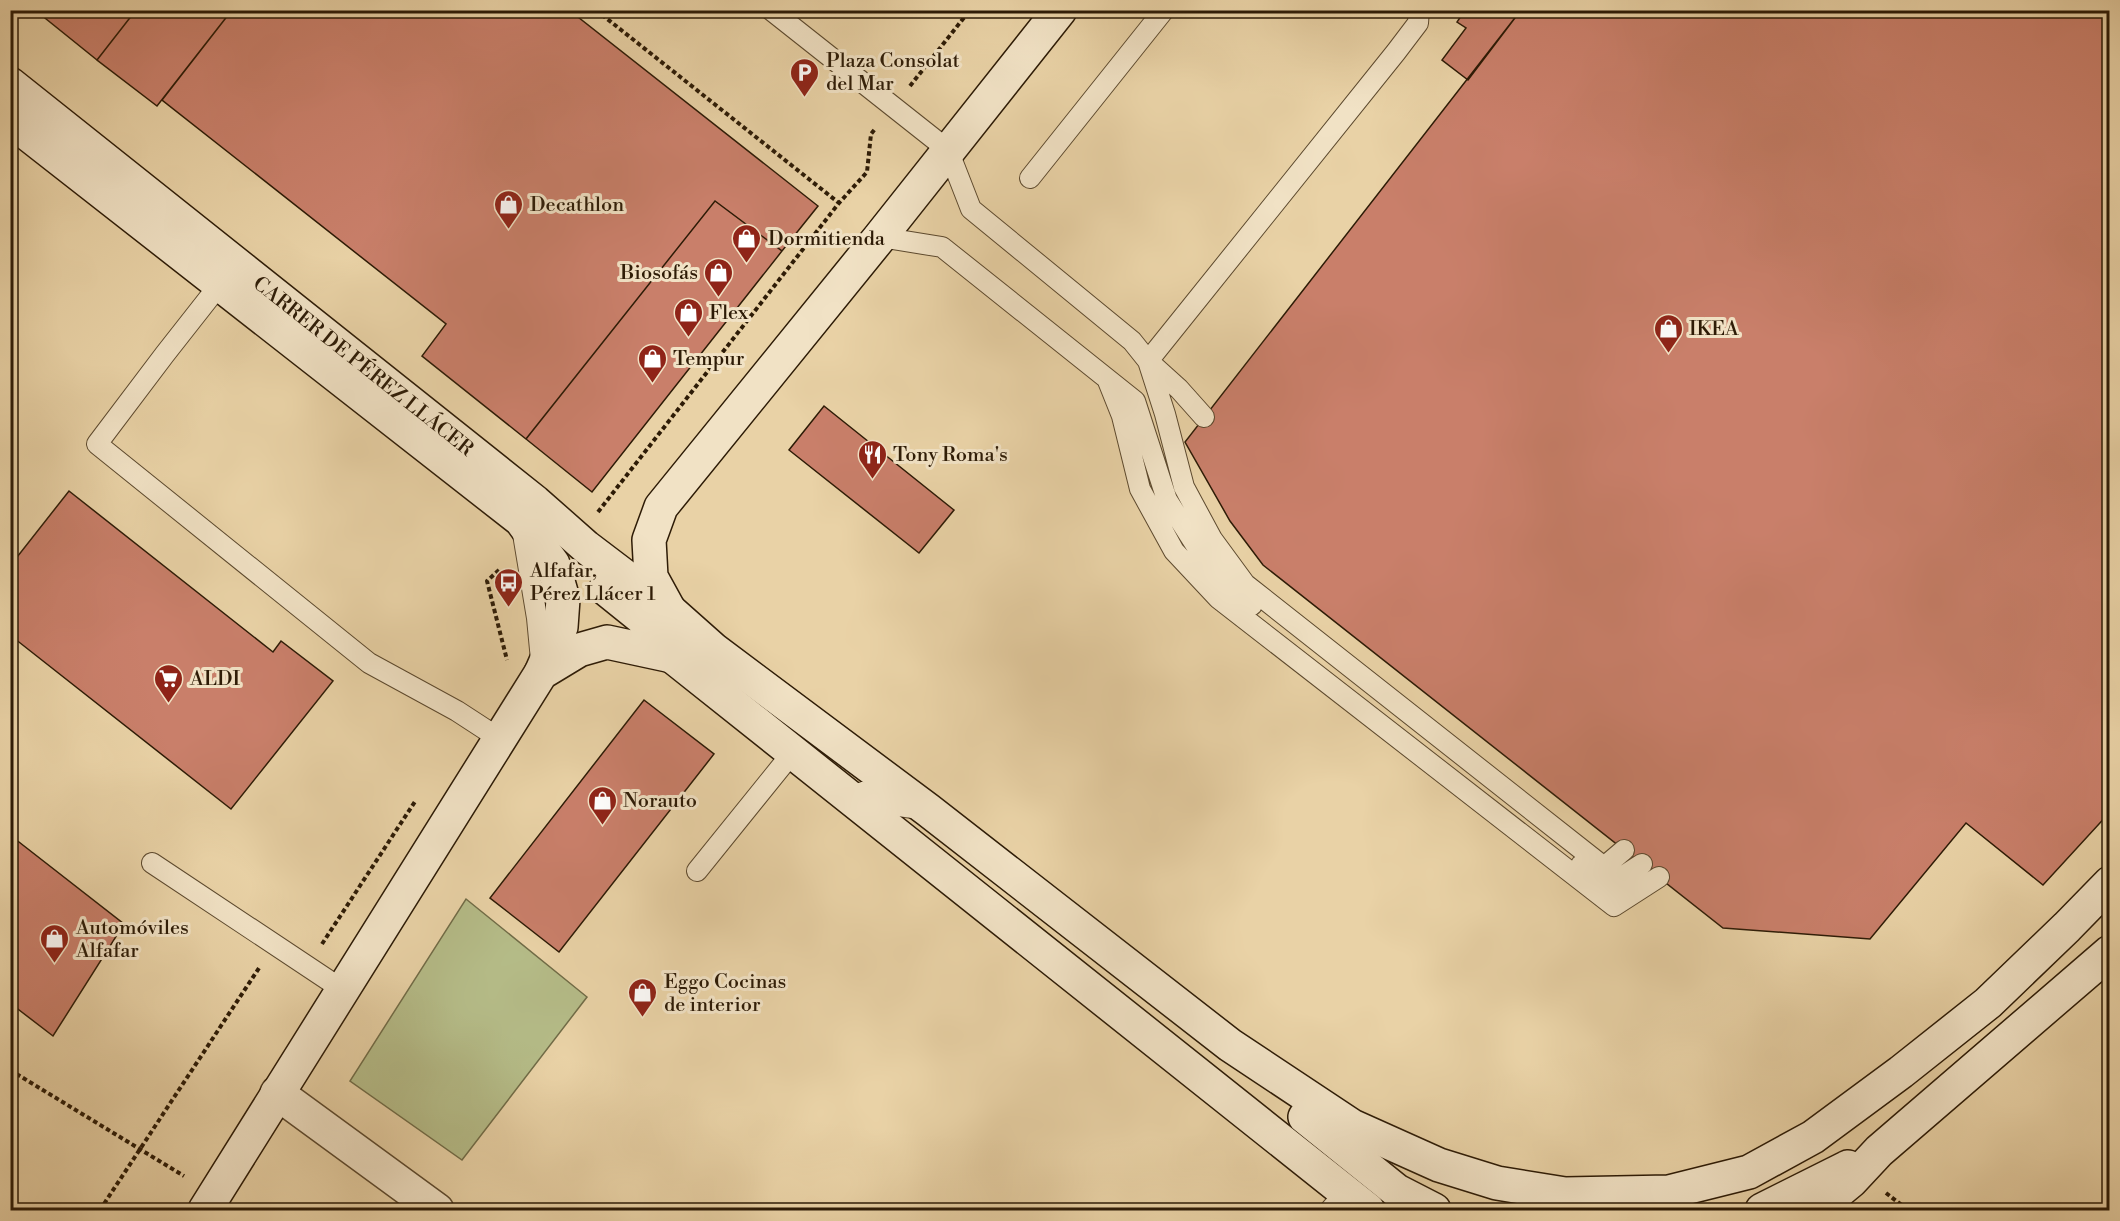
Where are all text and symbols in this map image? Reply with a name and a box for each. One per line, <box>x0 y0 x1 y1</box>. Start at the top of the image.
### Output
place label: Plaza Consolat del Mar <box>826 49 960 97</box>
parking icon: Plaza Consolat del Mar <box>789 56 821 98</box>
shop icon: Decathlon <box>493 188 525 230</box>
place label: Decathlon <box>530 193 624 218</box>
shop icon: Dormitienda <box>731 222 763 264</box>
place label: Dormitienda <box>768 227 886 252</box>
shop icon: Biosofás <box>703 256 735 298</box>
place label: Biosofás <box>619 261 698 286</box>
street label: CARRER DE PÉREZ LLÁCER <box>247 271 479 463</box>
shop icon: Flex <box>672 296 704 338</box>
place label: Flex <box>709 301 749 326</box>
shop icon: IKEA <box>1652 312 1684 354</box>
place label: IKEA <box>1689 317 1740 342</box>
shop icon: Tempur <box>636 342 668 384</box>
place label: Tempur <box>673 347 745 372</box>
restaurant icon: Tony Roma's <box>856 438 888 480</box>
place label: Tony Roma's <box>893 443 1008 468</box>
place label: Alfafar, Pérez Llácer 1 <box>529 559 656 607</box>
bus stop icon: Alfafar, Pérez Llácer 1 <box>493 566 525 608</box>
supermarket icon: ALDI <box>153 662 185 704</box>
place label: ALDI <box>189 667 240 692</box>
shop icon: Norauto <box>586 784 618 826</box>
place label: Norauto <box>623 789 697 814</box>
place label: Automóviles Alfafar <box>75 916 189 964</box>
shop icon: Automóviles Alfafar <box>39 922 71 964</box>
place label: Eggo Cocinas de interior <box>664 970 786 1018</box>
shop icon: Eggo Cocinas de interior <box>627 976 659 1018</box>

